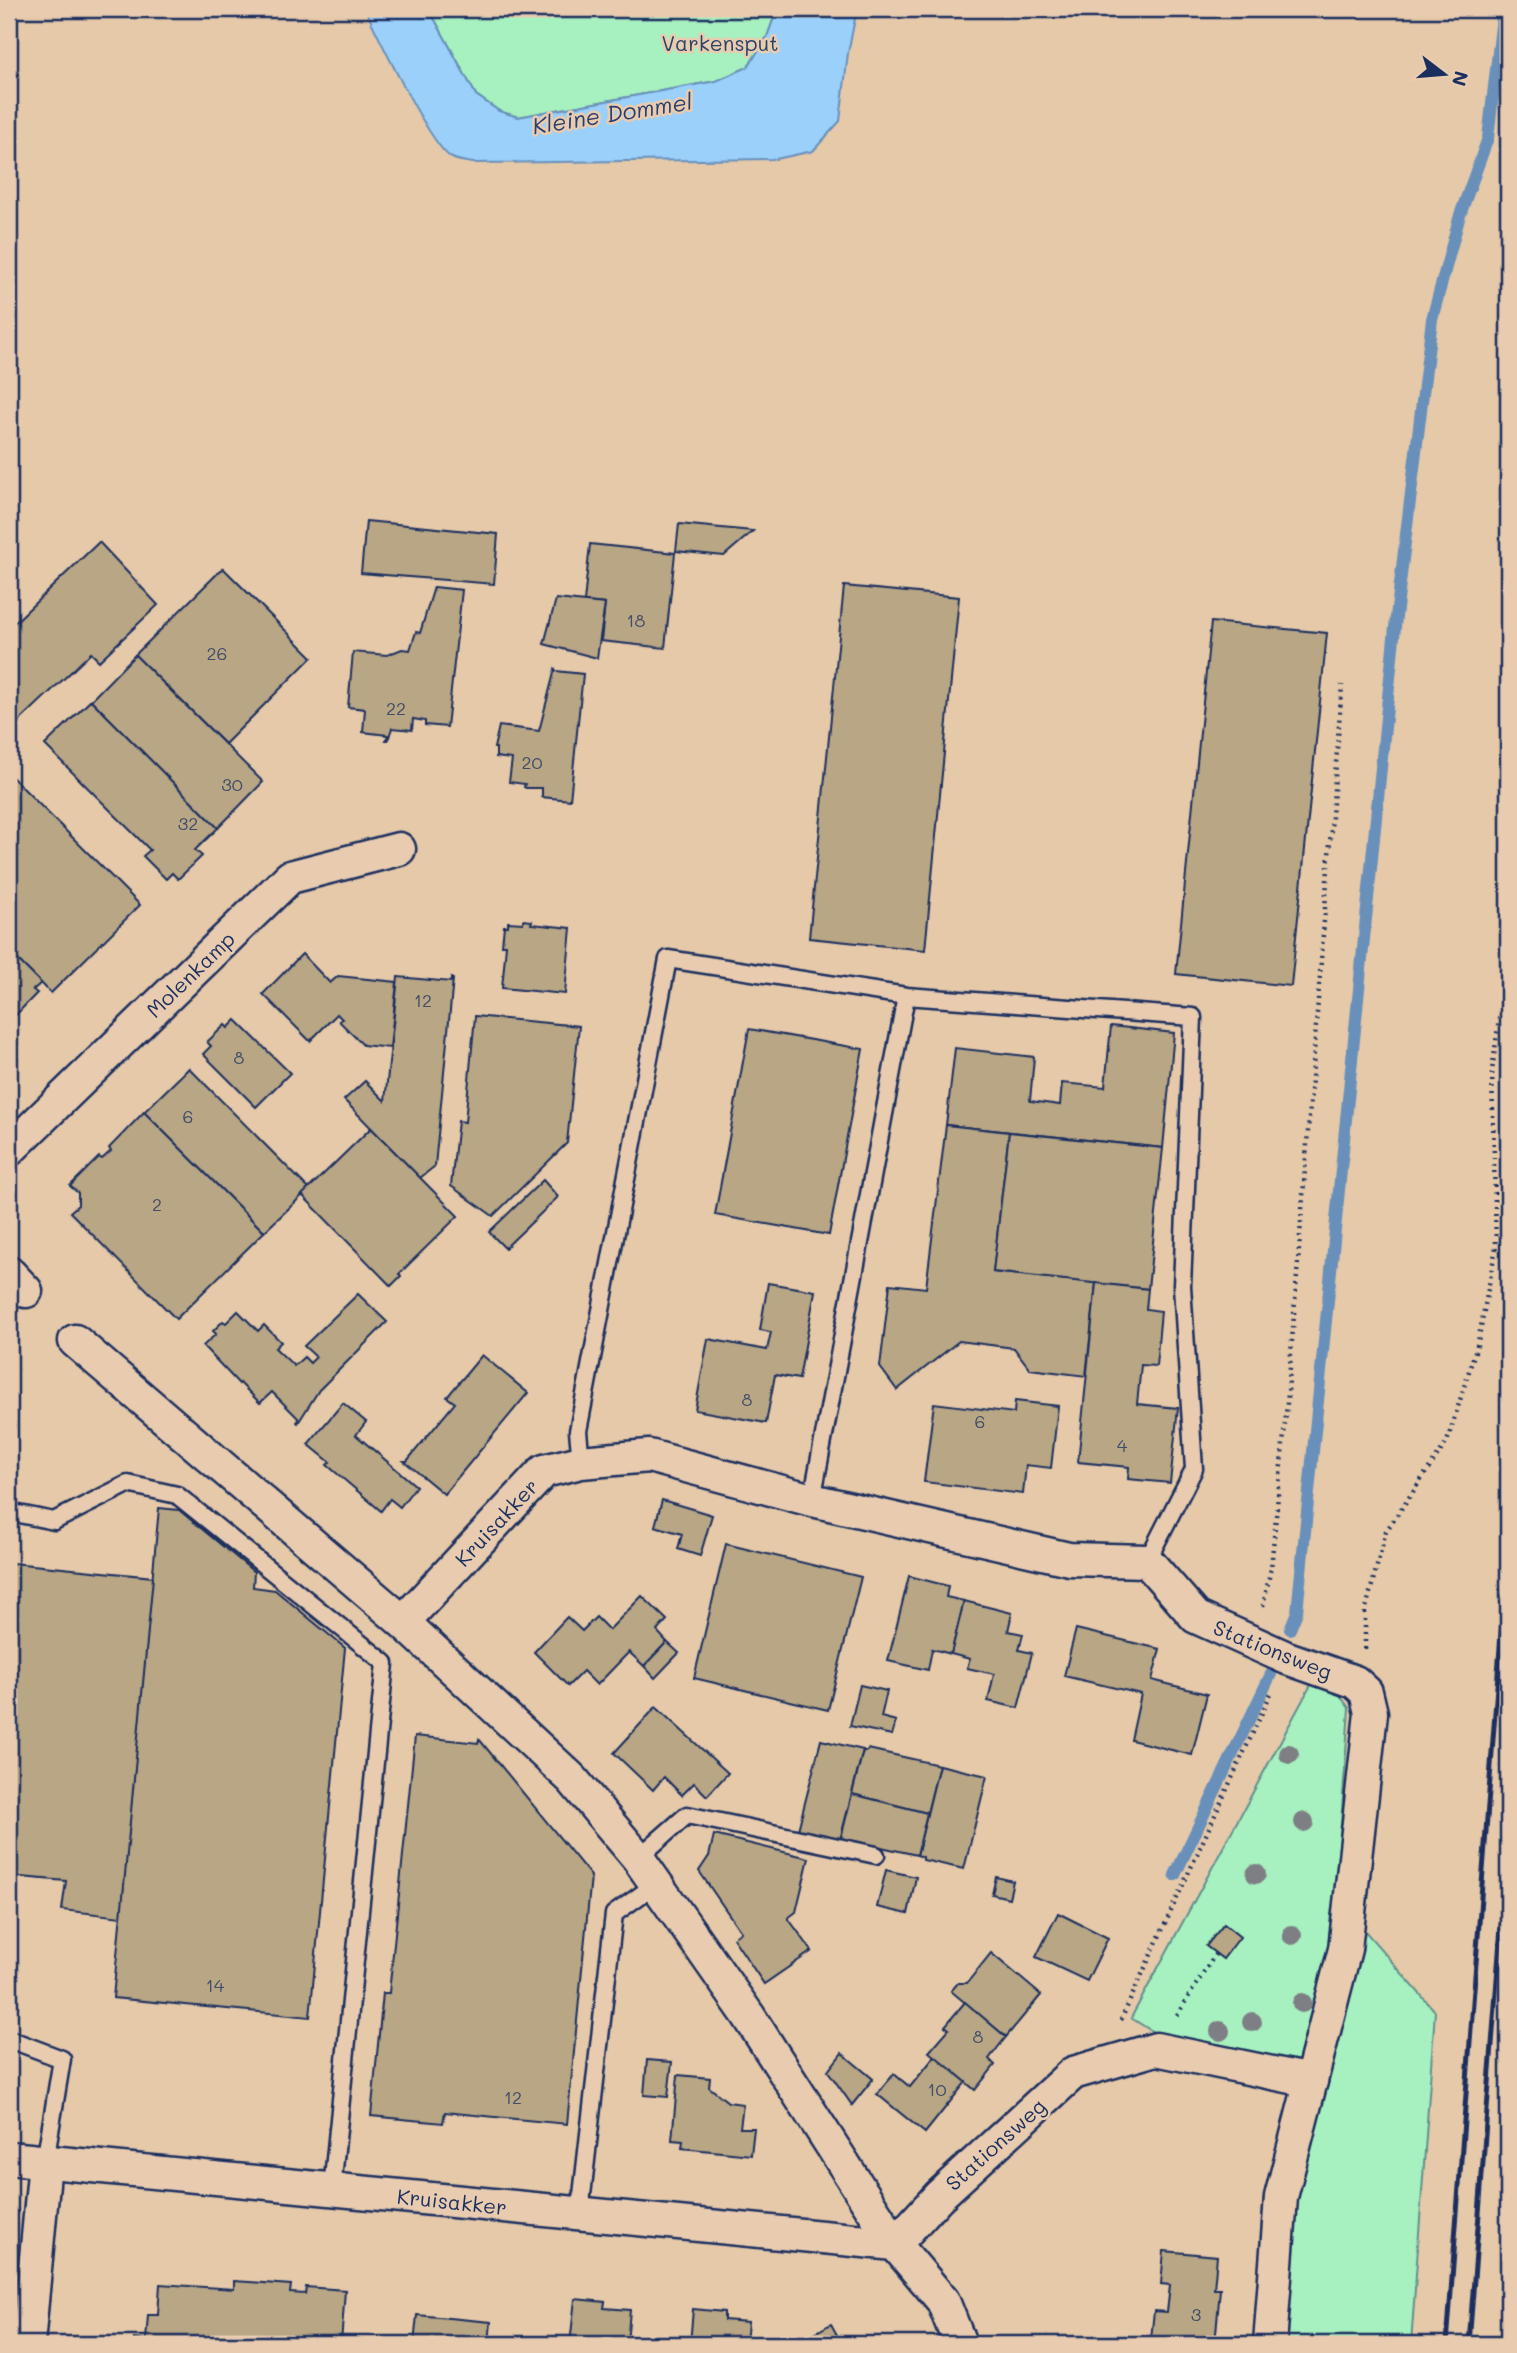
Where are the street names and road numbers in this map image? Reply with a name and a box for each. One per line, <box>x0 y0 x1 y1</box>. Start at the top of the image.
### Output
street label: Molenkamp <box>140 925 240 1023</box>
street label: Kruisakker <box>448 1472 544 1572</box>
street label: Stationsweg <box>1210 1613 1336 1685</box>
street label: Stationsweg <box>939 2092 1051 2196</box>
street label: Kruisakker <box>396 2182 508 2220</box>

